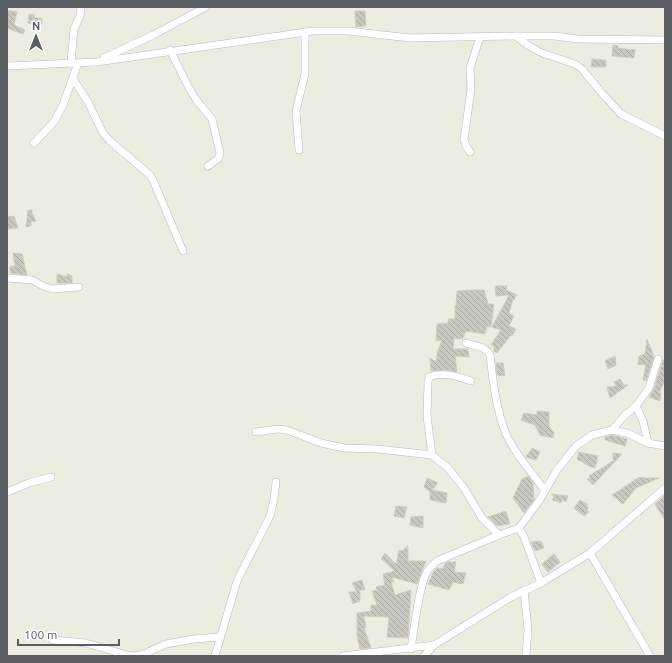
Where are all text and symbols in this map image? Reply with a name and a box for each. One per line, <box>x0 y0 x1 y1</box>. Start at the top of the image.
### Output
north arrow <box>16 16 56 56</box>
text: N <box>32 20 40 32</box>
scale bar <box>18 621 119 647</box>
text: 100 m <box>24 628 57 641</box>

